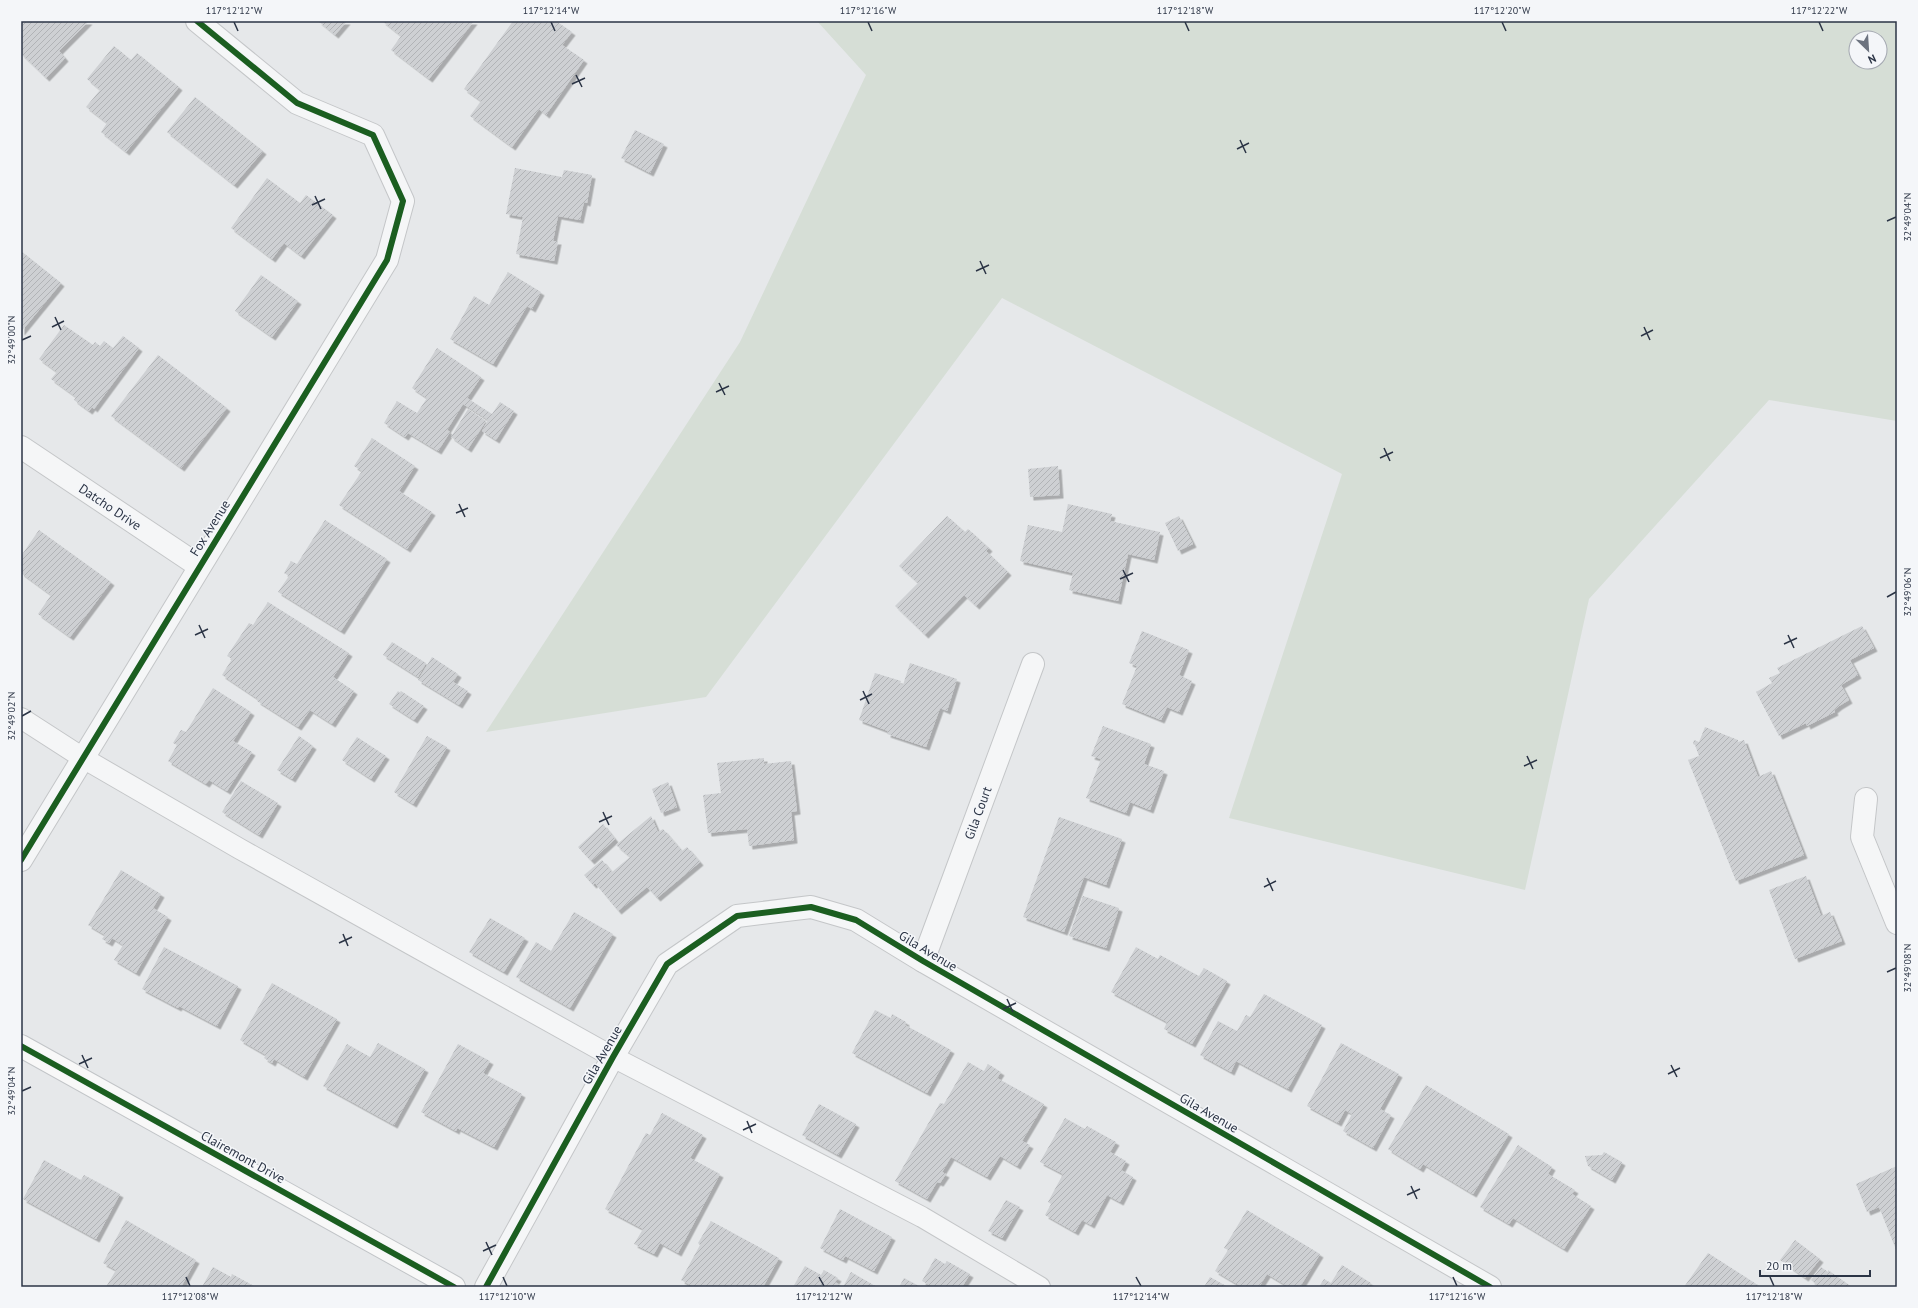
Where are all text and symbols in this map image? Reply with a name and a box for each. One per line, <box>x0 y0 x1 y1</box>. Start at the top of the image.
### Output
text: 117°12'12"W <box>206 4 263 17</box>
text: 117°12'14"W <box>523 4 580 17</box>
text: 117°12'16"W <box>840 4 897 17</box>
text: 117°12'18"W <box>1157 4 1214 17</box>
text: 117°12'20"W <box>1474 4 1531 17</box>
text: 117°12'22"W <box>1791 4 1848 17</box>
north arrow <box>1848 30 1888 70</box>
text: N <box>1866 51 1878 67</box>
text: 32°49'04"N <box>1901 192 1914 242</box>
text: 32°49'00"N <box>5 315 18 365</box>
street label: Datcho Drive <box>75 480 145 534</box>
street label: Fox Avenue <box>186 497 234 559</box>
text: 32°49'06"N <box>1901 567 1914 617</box>
text: 32°49'02"N <box>5 691 18 741</box>
street label: Gila Court <box>961 784 996 842</box>
street label: Gila Avenue <box>896 927 960 975</box>
text: 32°49'08"N <box>1901 943 1914 993</box>
street label: Gila Avenue <box>578 1022 626 1088</box>
text: 32°49'04"N <box>5 1066 18 1116</box>
street label: Gila Avenue <box>1176 1089 1242 1137</box>
street label: Clairemont Drive <box>198 1127 288 1187</box>
scale bar <box>1760 1252 1870 1278</box>
text: 20 m <box>1766 1258 1792 1273</box>
text: 117°12'08"W <box>162 1290 219 1303</box>
text: 117°12'10"W <box>479 1290 536 1303</box>
text: 117°12'12"W <box>796 1290 853 1303</box>
text: 117°12'14"W <box>1113 1290 1170 1303</box>
text: 117°12'16"W <box>1429 1290 1486 1303</box>
text: 117°12'18"W <box>1746 1290 1803 1303</box>

